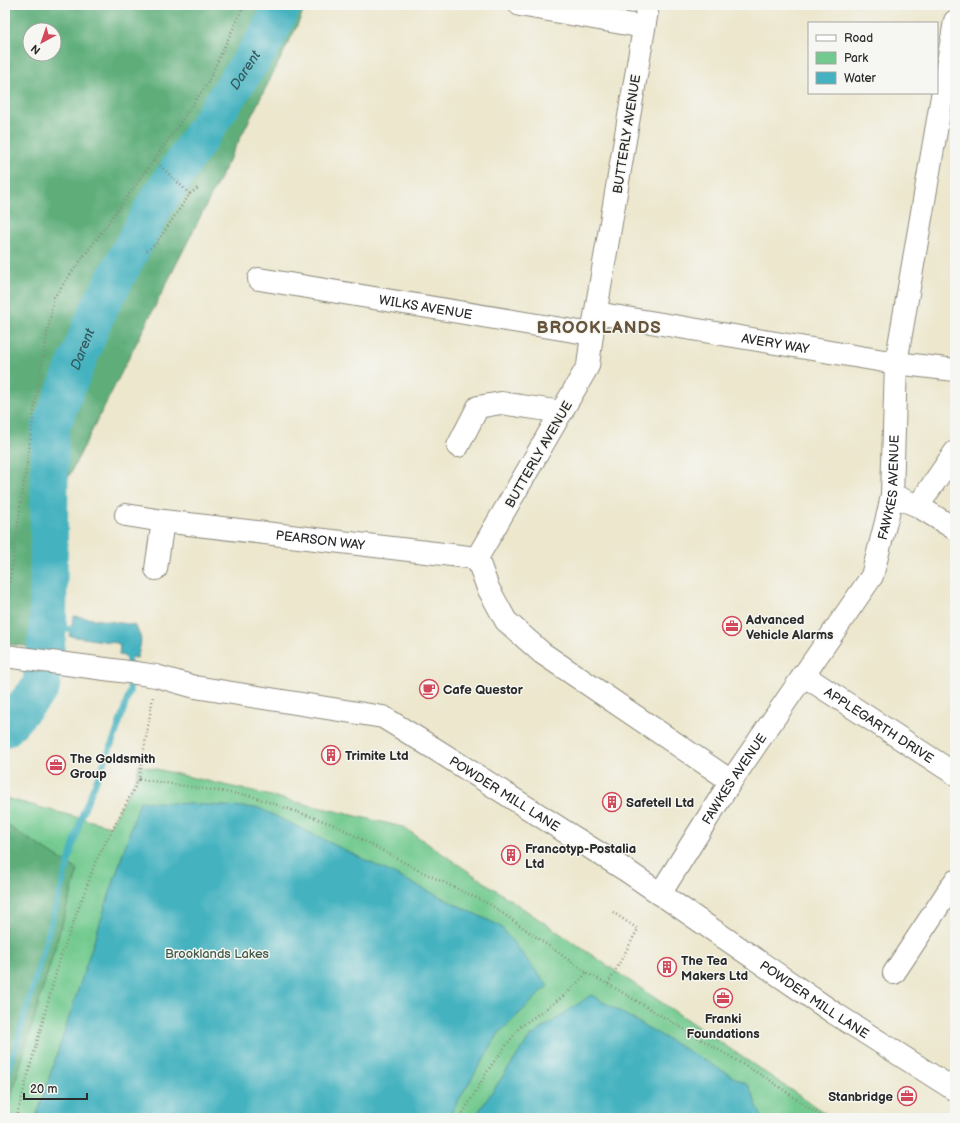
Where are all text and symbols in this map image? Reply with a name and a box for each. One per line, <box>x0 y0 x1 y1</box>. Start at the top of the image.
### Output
north arrow <box>22 22 62 62</box>
legend <box>808 22 938 94</box>
text: Road <box>844 31 873 46</box>
text: N <box>29 42 43 57</box>
water label: Darent <box>226 47 265 93</box>
text: Park <box>844 51 868 66</box>
text: Water <box>844 71 876 86</box>
street label: BUTTERLY AVENUE <box>610 73 644 195</box>
street label: WILKS AVENUE <box>378 292 474 323</box>
district label: BROOKLANDS <box>536 318 662 338</box>
water label: Darent <box>67 326 99 373</box>
street label: AVERY WAY <box>740 330 811 357</box>
street label: BUTTERLY AVENUE <box>502 398 576 511</box>
street label: FAWKES AVENUE <box>875 434 903 542</box>
street label: PEARSON WAY <box>275 527 366 554</box>
place label: Advanced Vehicle Alarms <box>745 612 833 643</box>
office icon: Advanced Vehicle Alarms <box>721 615 743 637</box>
cafe icon: Cafe Questor <box>418 678 440 700</box>
place label: Cafe Questor <box>443 682 524 698</box>
street label: APPLEGARTH DRIVE <box>821 684 937 767</box>
street label: FAWKES AVENUE <box>699 730 771 828</box>
building icon: Trimite Ltd <box>320 744 342 766</box>
place label: Trimite Ltd <box>345 748 409 764</box>
place label: The Goldsmith Group <box>70 751 155 782</box>
street label: POWDER MILL LANE <box>446 753 563 835</box>
office icon: The Goldsmith Group <box>45 754 67 776</box>
building icon: Safetell Ltd <box>601 791 623 813</box>
place label: Safetell Ltd <box>626 795 694 811</box>
place label: Francotyp-Postalia Ltd <box>525 841 636 872</box>
building icon: Francotyp-Postalia Ltd <box>500 844 522 866</box>
park label: Brooklands Lakes <box>165 946 270 962</box>
place label: The Tea Makers Ltd <box>681 953 748 984</box>
building icon: The Tea Makers Ltd <box>656 956 678 978</box>
street label: POWDER MILL LANE <box>757 958 872 1042</box>
office icon: Franki Foundations <box>712 987 734 1009</box>
place label: Franki Foundations <box>686 1011 760 1042</box>
scale bar <box>24 1075 87 1101</box>
text: 20 m <box>30 1082 57 1097</box>
office icon: Stanbridge <box>896 1085 918 1107</box>
place label: Stanbridge <box>828 1089 894 1105</box>

